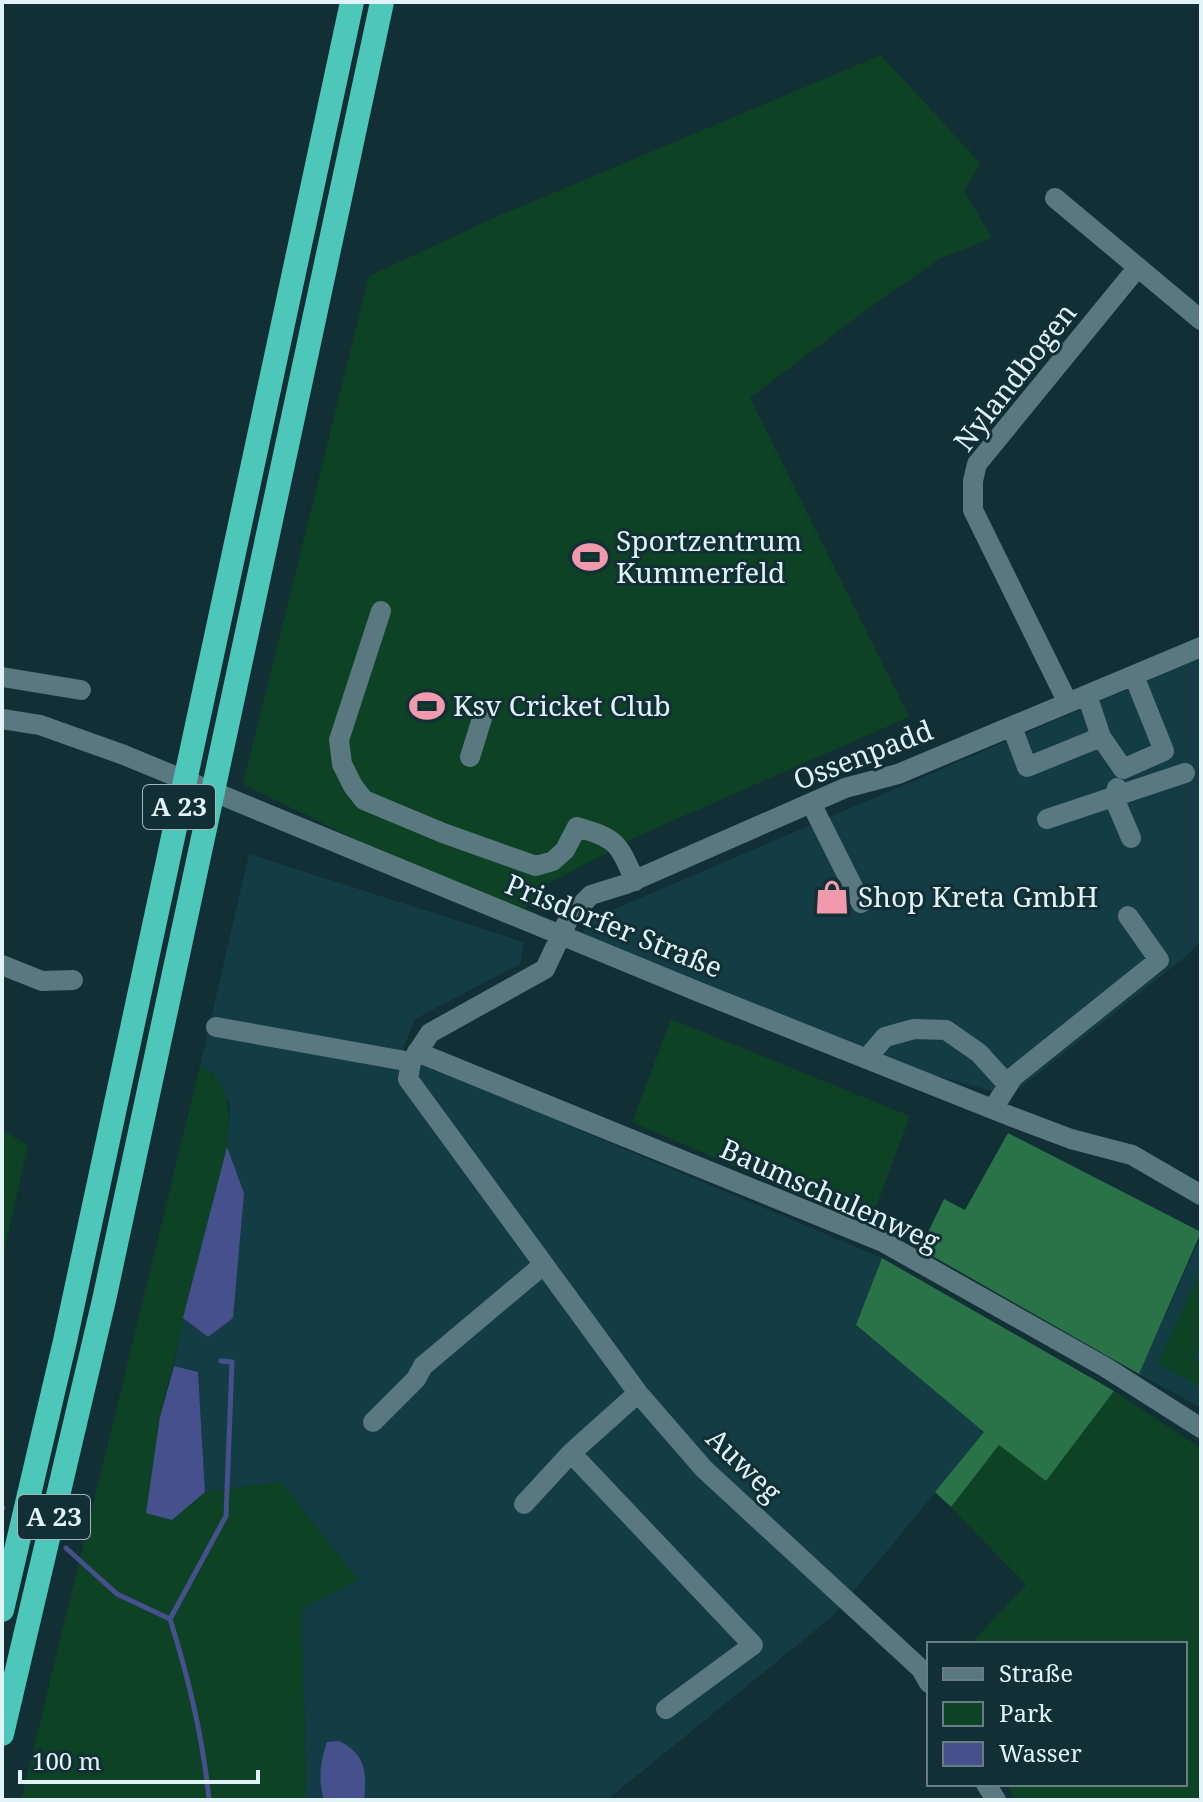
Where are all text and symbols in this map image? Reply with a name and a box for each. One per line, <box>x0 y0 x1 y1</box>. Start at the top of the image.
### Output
street label: Nylandbogen <box>944 294 1084 458</box>
place label: Sportzentrum Kummerfeld <box>616 521 802 591</box>
sports icon: Sportzentrum Kummerfeld <box>571 538 609 576</box>
place label: Ksv Cricket Club <box>453 686 671 724</box>
sports icon: Ksv Cricket Club <box>408 687 446 725</box>
street label: Ossenpadd <box>787 710 938 798</box>
road number: A 23 <box>143 785 215 829</box>
street label: Prisdorfer Straße <box>500 864 728 986</box>
place label: Shop Kreta GmbH <box>858 877 1098 915</box>
shop icon: Shop Kreta GmbH <box>813 878 851 916</box>
street label: Baumschulenweg <box>715 1129 946 1259</box>
street label: Auweg <box>699 1419 791 1510</box>
road number: A 23 <box>18 1495 90 1539</box>
legend <box>927 1642 1187 1786</box>
text: Straße <box>999 1656 1073 1689</box>
text: Park <box>999 1696 1053 1729</box>
scale bar <box>20 1734 258 1784</box>
text: Wasser <box>999 1736 1082 1769</box>
text: 100 m <box>32 1744 101 1777</box>

